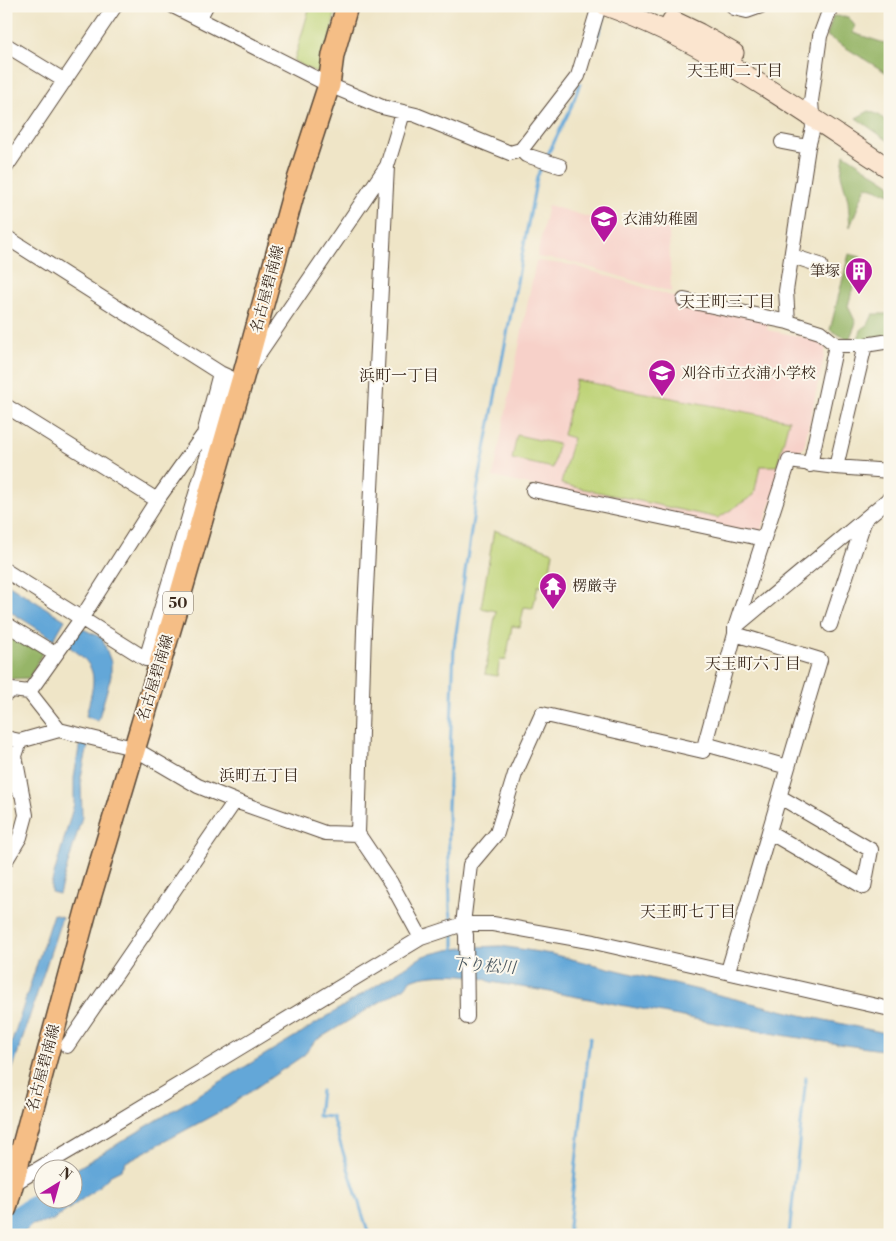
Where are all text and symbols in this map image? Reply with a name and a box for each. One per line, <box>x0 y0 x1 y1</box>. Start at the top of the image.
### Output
district label: 天王町二丁目 <box>687 61 783 81</box>
school or university icon: 衣浦幼稚園 <box>589 204 619 243</box>
place label: 衣浦幼稚園 <box>623 210 698 229</box>
street label: 名古屋碧南線 <box>247 243 288 335</box>
building icon: 筆塚 <box>844 256 874 295</box>
place label: 筆塚 <box>810 262 840 281</box>
district label: 天王町三丁目 <box>679 292 775 312</box>
school or university icon: 刈谷市立衣浦小学校 <box>647 358 677 397</box>
place label: 刈谷市立衣浦小学校 <box>681 364 816 383</box>
district label: 浜町一丁目 <box>359 366 439 386</box>
temple icon: 楞厳寺 <box>538 571 568 610</box>
place label: 楞厳寺 <box>572 577 617 596</box>
road number: 50 <box>163 592 193 614</box>
street label: 名古屋碧南線 <box>133 632 178 724</box>
district label: 天王町六丁目 <box>705 654 801 674</box>
district label: 浜町五丁目 <box>219 766 299 786</box>
district label: 天王町七丁目 <box>640 902 736 922</box>
water label: 下り松川 <box>451 954 519 978</box>
street label: 名古屋碧南線 <box>23 1022 64 1114</box>
north arrow <box>32 1158 82 1208</box>
text: N <box>55 1164 75 1185</box>

